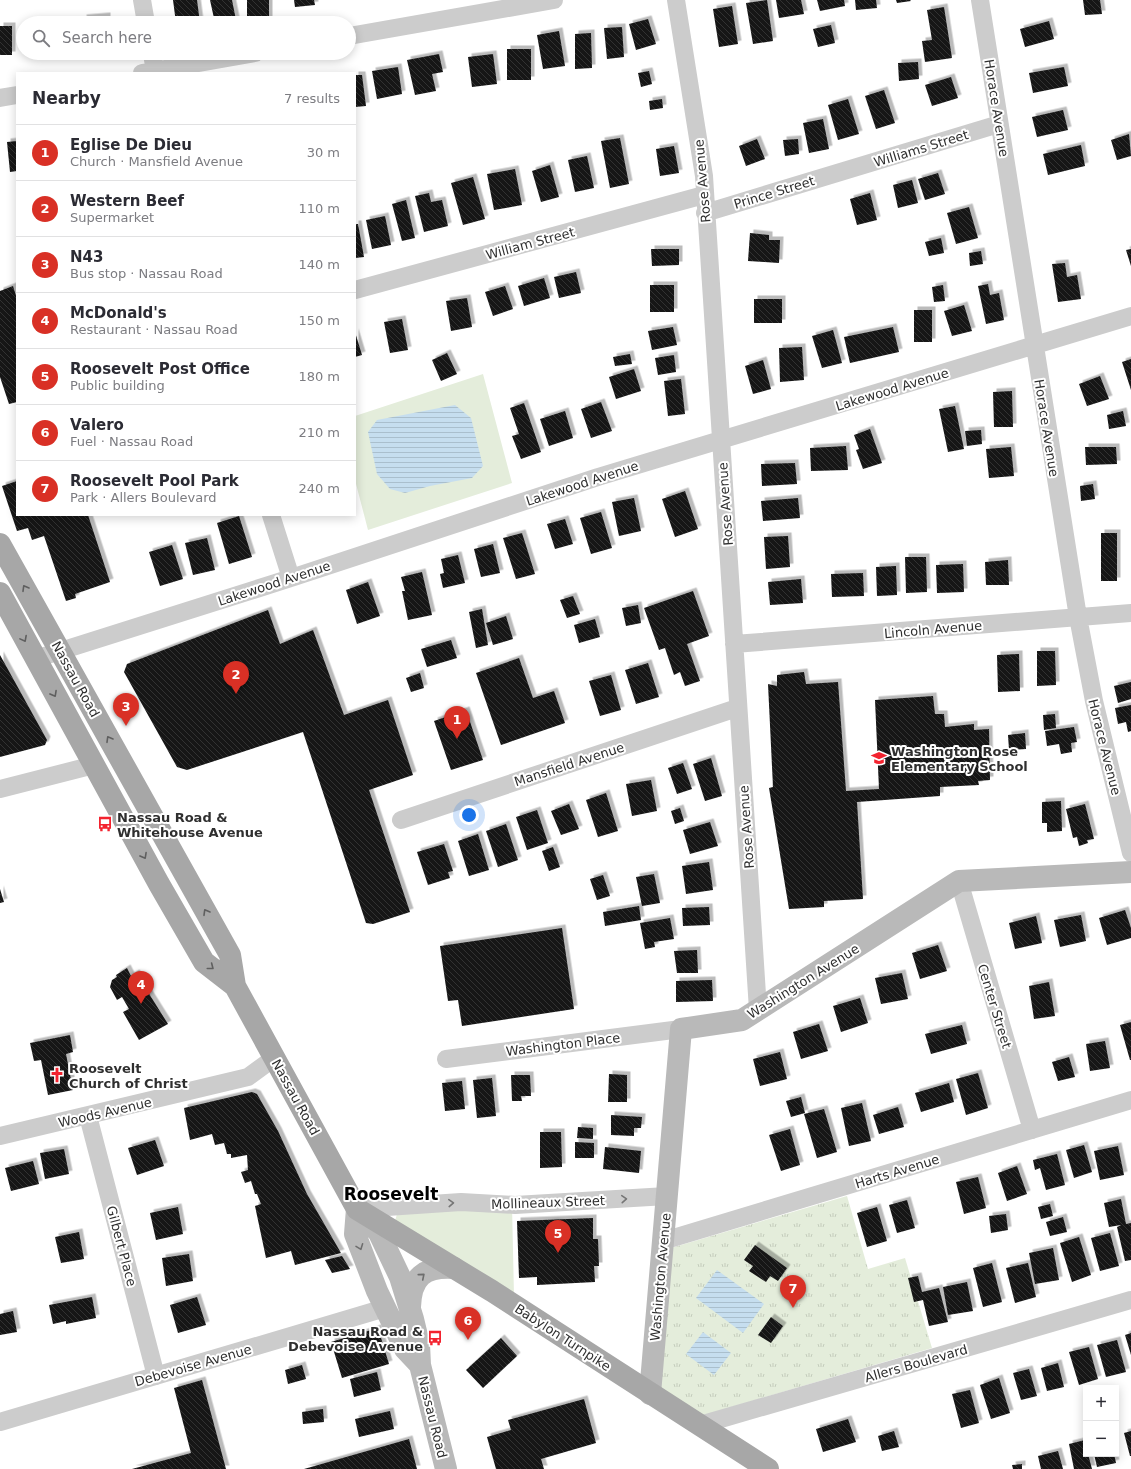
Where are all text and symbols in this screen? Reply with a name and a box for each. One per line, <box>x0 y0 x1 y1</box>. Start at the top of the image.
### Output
search box <box>16 16 356 60</box>
icon: search <box>30 27 52 49</box>
text: Search here <box>62 29 152 47</box>
street label: Horace Avenue <box>981 58 1012 158</box>
text: Nearby <box>32 88 101 108</box>
text: 7 results <box>284 91 340 106</box>
street label: Williams Street <box>872 127 970 170</box>
text: Eglise De Dieu <box>70 136 192 154</box>
street label: Rose Avenue <box>691 139 714 223</box>
text: 1 <box>40 145 50 160</box>
text: 30 m <box>307 145 340 160</box>
text: Church · Mansfield Avenue <box>70 154 243 169</box>
street label: Prince Street <box>732 173 816 212</box>
text: Western Beef <box>70 192 184 210</box>
text: 2 <box>40 201 50 216</box>
text: 110 m <box>298 201 340 216</box>
text: Supermarket <box>70 210 154 225</box>
street label: William Street <box>484 224 576 263</box>
text: N43 <box>70 248 103 266</box>
text: 3 <box>40 257 50 272</box>
text: 140 m <box>298 257 340 272</box>
text: Bus stop · Nassau Road <box>70 266 223 281</box>
text: McDonald's <box>70 304 167 322</box>
text: 4 <box>40 313 50 328</box>
text: 150 m <box>298 313 340 328</box>
text: Restaurant · Nassau Road <box>70 322 238 337</box>
text: Roosevelt Post Office <box>70 360 250 378</box>
street label: Lakewood Avenue <box>834 365 951 414</box>
text: 5 <box>40 369 50 384</box>
text: 180 m <box>298 369 340 384</box>
text: Public building <box>70 378 165 393</box>
street label: Horace Avenue <box>1031 378 1062 478</box>
text: Valero <box>70 416 124 434</box>
text: 6 <box>40 425 50 440</box>
text: 210 m <box>298 425 340 440</box>
text: Fuel · Nassau Road <box>70 434 193 449</box>
street label: Lakewood Avenue <box>524 458 640 509</box>
street label: Rose Avenue <box>715 462 736 546</box>
text: Roosevelt Pool Park <box>70 472 239 490</box>
text: 7 <box>40 481 50 496</box>
text: 240 m <box>298 481 340 496</box>
text: Park · Allers Boulevard <box>70 490 217 505</box>
street label: Lakewood Avenue <box>216 558 332 609</box>
one-way arrow <box>23 585 30 592</box>
street label: Lincoln Avenue <box>883 618 983 641</box>
one-way arrow <box>20 634 27 642</box>
street label: Nassau Road <box>49 639 103 720</box>
pin: 2 <box>223 661 249 694</box>
one-way arrow <box>49 689 57 697</box>
pin: 3 <box>113 693 139 726</box>
street label: Horace Avenue <box>1085 697 1124 797</box>
pin: 1 <box>444 706 470 739</box>
one-way arrow <box>107 735 114 743</box>
street label: Mansfield Avenue <box>512 740 626 789</box>
place label: Washington Rose Elementary School <box>891 744 1028 774</box>
school or university icon: Washington Rose Elementary School <box>870 749 888 767</box>
street label: Rose Avenue <box>736 785 757 869</box>
your location <box>459 805 479 825</box>
place label: Nassau Road & Whitehouse Avenue <box>117 810 263 840</box>
bus stop icon: Nassau Road & Whitehouse Avenue <box>96 815 114 833</box>
one-way arrow <box>139 852 147 859</box>
one-way arrow <box>203 909 210 916</box>
street label: Washington Avenue <box>745 941 862 1022</box>
street label: Center Street <box>975 962 1014 1050</box>
one-way arrow <box>206 963 213 970</box>
pin: 4 <box>128 971 154 1004</box>
street label: Washington Place <box>505 1030 621 1059</box>
street label: Nassau Road <box>269 1057 323 1138</box>
place label: Roosevelt Church of Christ <box>69 1061 188 1091</box>
church icon: Roosevelt Church of Christ <box>48 1066 66 1084</box>
street label: Woods Avenue <box>57 1094 153 1131</box>
street label: Harts Avenue <box>853 1152 941 1191</box>
district label: Roosevelt <box>344 1184 438 1204</box>
street label: Mollineaux Street <box>491 1193 605 1212</box>
one-way arrow <box>621 1194 627 1203</box>
one-way arrow <box>448 1198 454 1207</box>
street label: Gilbert Place <box>104 1204 139 1288</box>
street label: Washington Avenue <box>647 1212 674 1342</box>
pin: 5 <box>545 1220 571 1253</box>
one-way arrow <box>356 1243 364 1250</box>
one-way arrow <box>417 1273 424 1280</box>
pin: 7 <box>780 1275 806 1308</box>
street label: Babylon Turnpike <box>512 1301 613 1374</box>
pin: 6 <box>455 1307 481 1340</box>
place label: Nassau Road & Debevoise Avenue <box>288 1324 423 1354</box>
bus stop icon: Nassau Road & Debevoise Avenue <box>426 1329 444 1347</box>
street label: Debevoise Avenue <box>133 1342 253 1389</box>
street label: Allers Boulevard <box>863 1342 969 1385</box>
street label: Nassau Road <box>415 1374 450 1460</box>
map controls <box>1083 1385 1119 1457</box>
button: + <box>1083 1385 1119 1421</box>
button: − <box>1083 1421 1119 1457</box>

